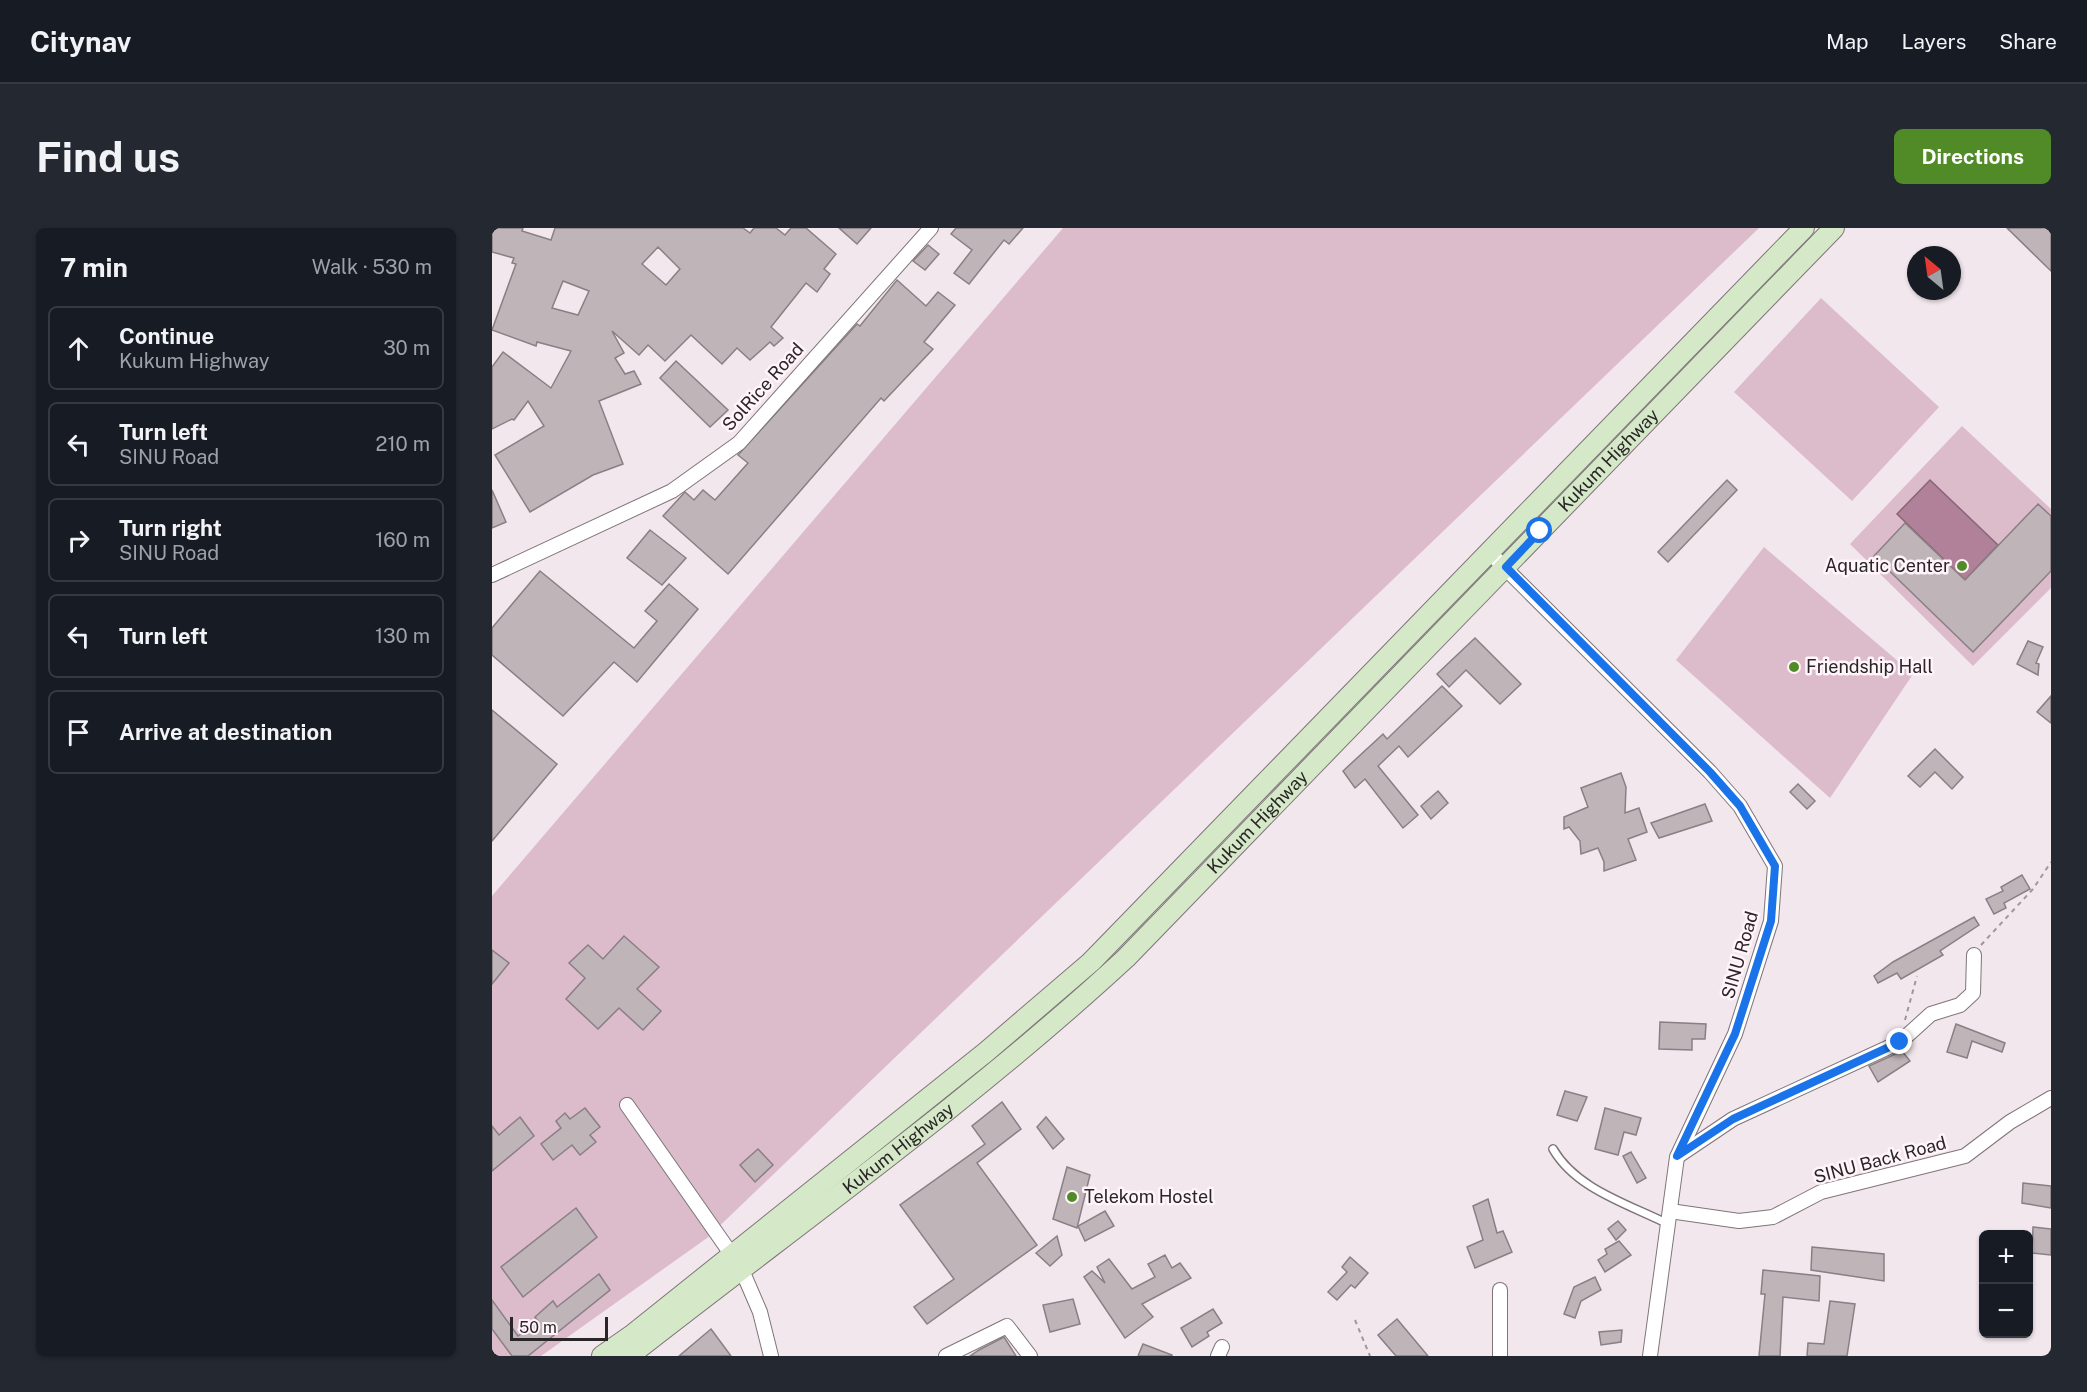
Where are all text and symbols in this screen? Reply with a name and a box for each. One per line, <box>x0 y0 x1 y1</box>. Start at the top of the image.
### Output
text: Citynav <box>30 25 131 58</box>
text: Map <box>1826 29 1869 54</box>
text: Layers <box>1902 29 1966 54</box>
text: Share <box>1999 29 2057 54</box>
button: Directions <box>1894 129 2051 184</box>
text: Find us <box>36 132 180 181</box>
north arrow <box>1907 246 1961 300</box>
text: 7 min <box>60 252 128 283</box>
text: Walk · 530 m <box>312 255 432 279</box>
text: Continue <box>119 323 214 349</box>
icon: ahead <box>62 332 95 365</box>
text: 30 m <box>383 336 430 360</box>
street label: SolRice Road <box>718 338 808 435</box>
text: Kukum Highway <box>119 349 269 373</box>
street label: Kukum Highway <box>1553 404 1663 516</box>
text: Turn left <box>119 419 208 445</box>
icon: left <box>62 428 95 461</box>
text: 210 m <box>376 432 430 456</box>
text: SINU Road <box>119 445 219 469</box>
text: Turn right <box>119 515 222 541</box>
route start <box>1526 517 1552 543</box>
icon: right <box>62 524 95 557</box>
text: 160 m <box>375 528 430 552</box>
text: SINU Road <box>119 541 219 565</box>
place label: Aquatic Center <box>1825 555 1950 576</box>
marker: Aquatic Center <box>1955 559 1969 573</box>
icon: left <box>62 620 95 653</box>
text: Turn left <box>119 623 208 649</box>
text: 130 m <box>375 624 430 648</box>
place label: Friendship Hall <box>1806 656 1933 677</box>
marker: Friendship Hall <box>1787 660 1801 674</box>
icon: arrive <box>62 716 95 749</box>
text: Arrive at destination <box>119 719 332 745</box>
street label: Kukum Highway <box>1203 766 1312 878</box>
street label: SINU Road <box>1717 909 1762 1001</box>
route end <box>1886 1028 1912 1054</box>
street label: Kukum Highway <box>838 1098 958 1198</box>
street label: SINU Back Road <box>1811 1132 1948 1187</box>
place label: Telekom Hostel <box>1084 1186 1214 1207</box>
marker: Telekom Hostel <box>1065 1190 1079 1204</box>
map controls <box>1979 1230 2033 1338</box>
button: + <box>1979 1230 2033 1284</box>
button: − <box>1979 1284 2033 1338</box>
scale bar <box>510 1314 608 1342</box>
text: 50 m <box>519 1318 557 1337</box>

